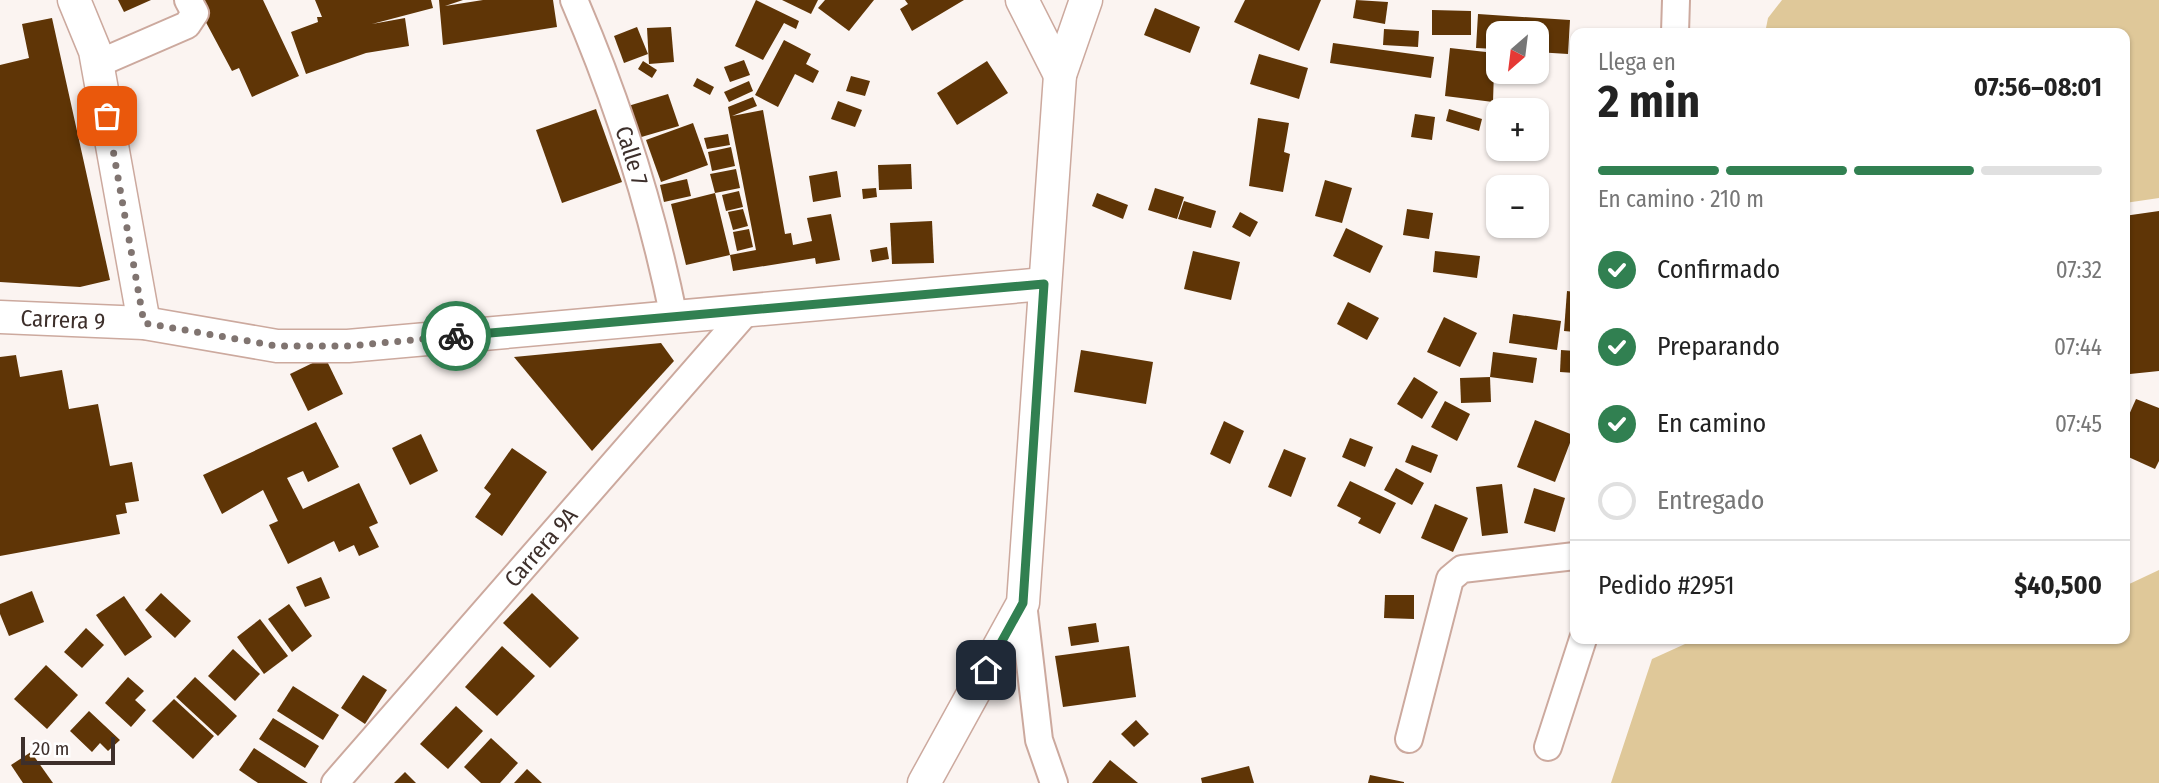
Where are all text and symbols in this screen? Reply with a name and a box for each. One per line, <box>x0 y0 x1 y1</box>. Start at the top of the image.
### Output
north arrow <box>1486 21 1549 84</box>
map controls <box>1486 21 1549 238</box>
text: Llega en <box>1598 48 1676 76</box>
text: 07:56–08:01 <box>1974 72 2102 103</box>
text: 2 min <box>1598 74 1700 129</box>
pin <box>77 86 137 146</box>
icon: bag <box>88 97 126 135</box>
button: + <box>1486 98 1549 161</box>
street label: Calle 7 <box>609 122 654 188</box>
button: − <box>1486 175 1549 238</box>
text: En camino · 210 m <box>1598 185 1764 213</box>
icon: check <box>1598 251 1636 289</box>
text: Confirmado <box>1657 254 1780 285</box>
text: 07:32 <box>2056 256 2102 284</box>
courier <box>421 301 491 371</box>
street label: Carrera 9 <box>20 304 106 335</box>
icon: bike <box>437 317 475 355</box>
icon: check <box>1598 328 1636 366</box>
text: Preparando <box>1657 331 1780 362</box>
text: 07:44 <box>2054 333 2102 361</box>
icon: check <box>1598 405 1636 443</box>
text: En camino <box>1657 408 1766 439</box>
text: 07:45 <box>2055 410 2102 438</box>
text: Entregado <box>1657 485 1764 516</box>
street label: Carrera 9A <box>499 502 583 593</box>
text: Pedido #2951 <box>1598 570 1735 601</box>
text: $40,500 <box>2014 570 2102 601</box>
pin <box>956 640 1016 700</box>
icon: home <box>967 651 1005 689</box>
scale bar <box>21 734 116 766</box>
text: 20 m <box>32 737 69 760</box>

